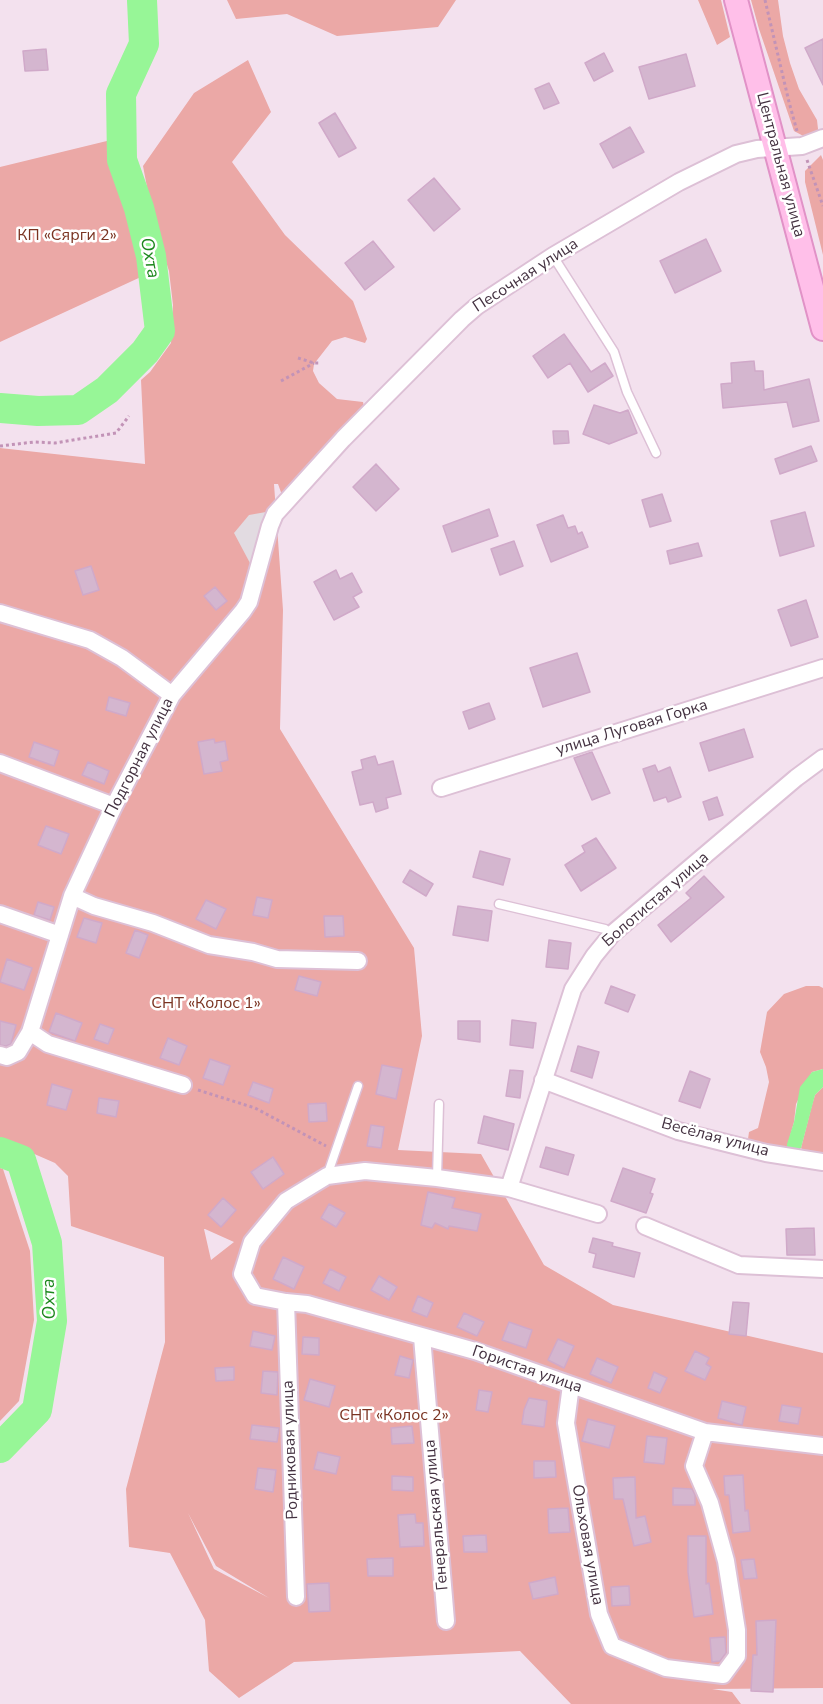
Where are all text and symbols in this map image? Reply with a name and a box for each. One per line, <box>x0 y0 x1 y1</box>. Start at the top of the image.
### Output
street label: Центральная улица <box>751 91 809 239</box>
park label: КП «Сярги 2» <box>17 226 117 246</box>
street label: Песочная улица <box>470 235 582 317</box>
water label: Охта <box>134 236 164 280</box>
street label: Подгорная улица <box>102 695 178 821</box>
street label: улица Луговая Горка <box>554 696 710 760</box>
street label: Болотистая улица <box>599 849 713 951</box>
park label: СНТ «Колос 1» <box>151 994 261 1014</box>
street label: Весёлая улица <box>659 1114 771 1162</box>
water label: Охта <box>38 1278 62 1320</box>
street label: Гористая улица <box>469 1342 585 1398</box>
street label: Родниковая улица <box>279 1380 303 1520</box>
park label: СНТ «Колос 2» <box>339 1406 449 1426</box>
street label: Генеральская улица <box>421 1439 453 1591</box>
street label: Ольховая улица <box>567 1483 607 1607</box>

